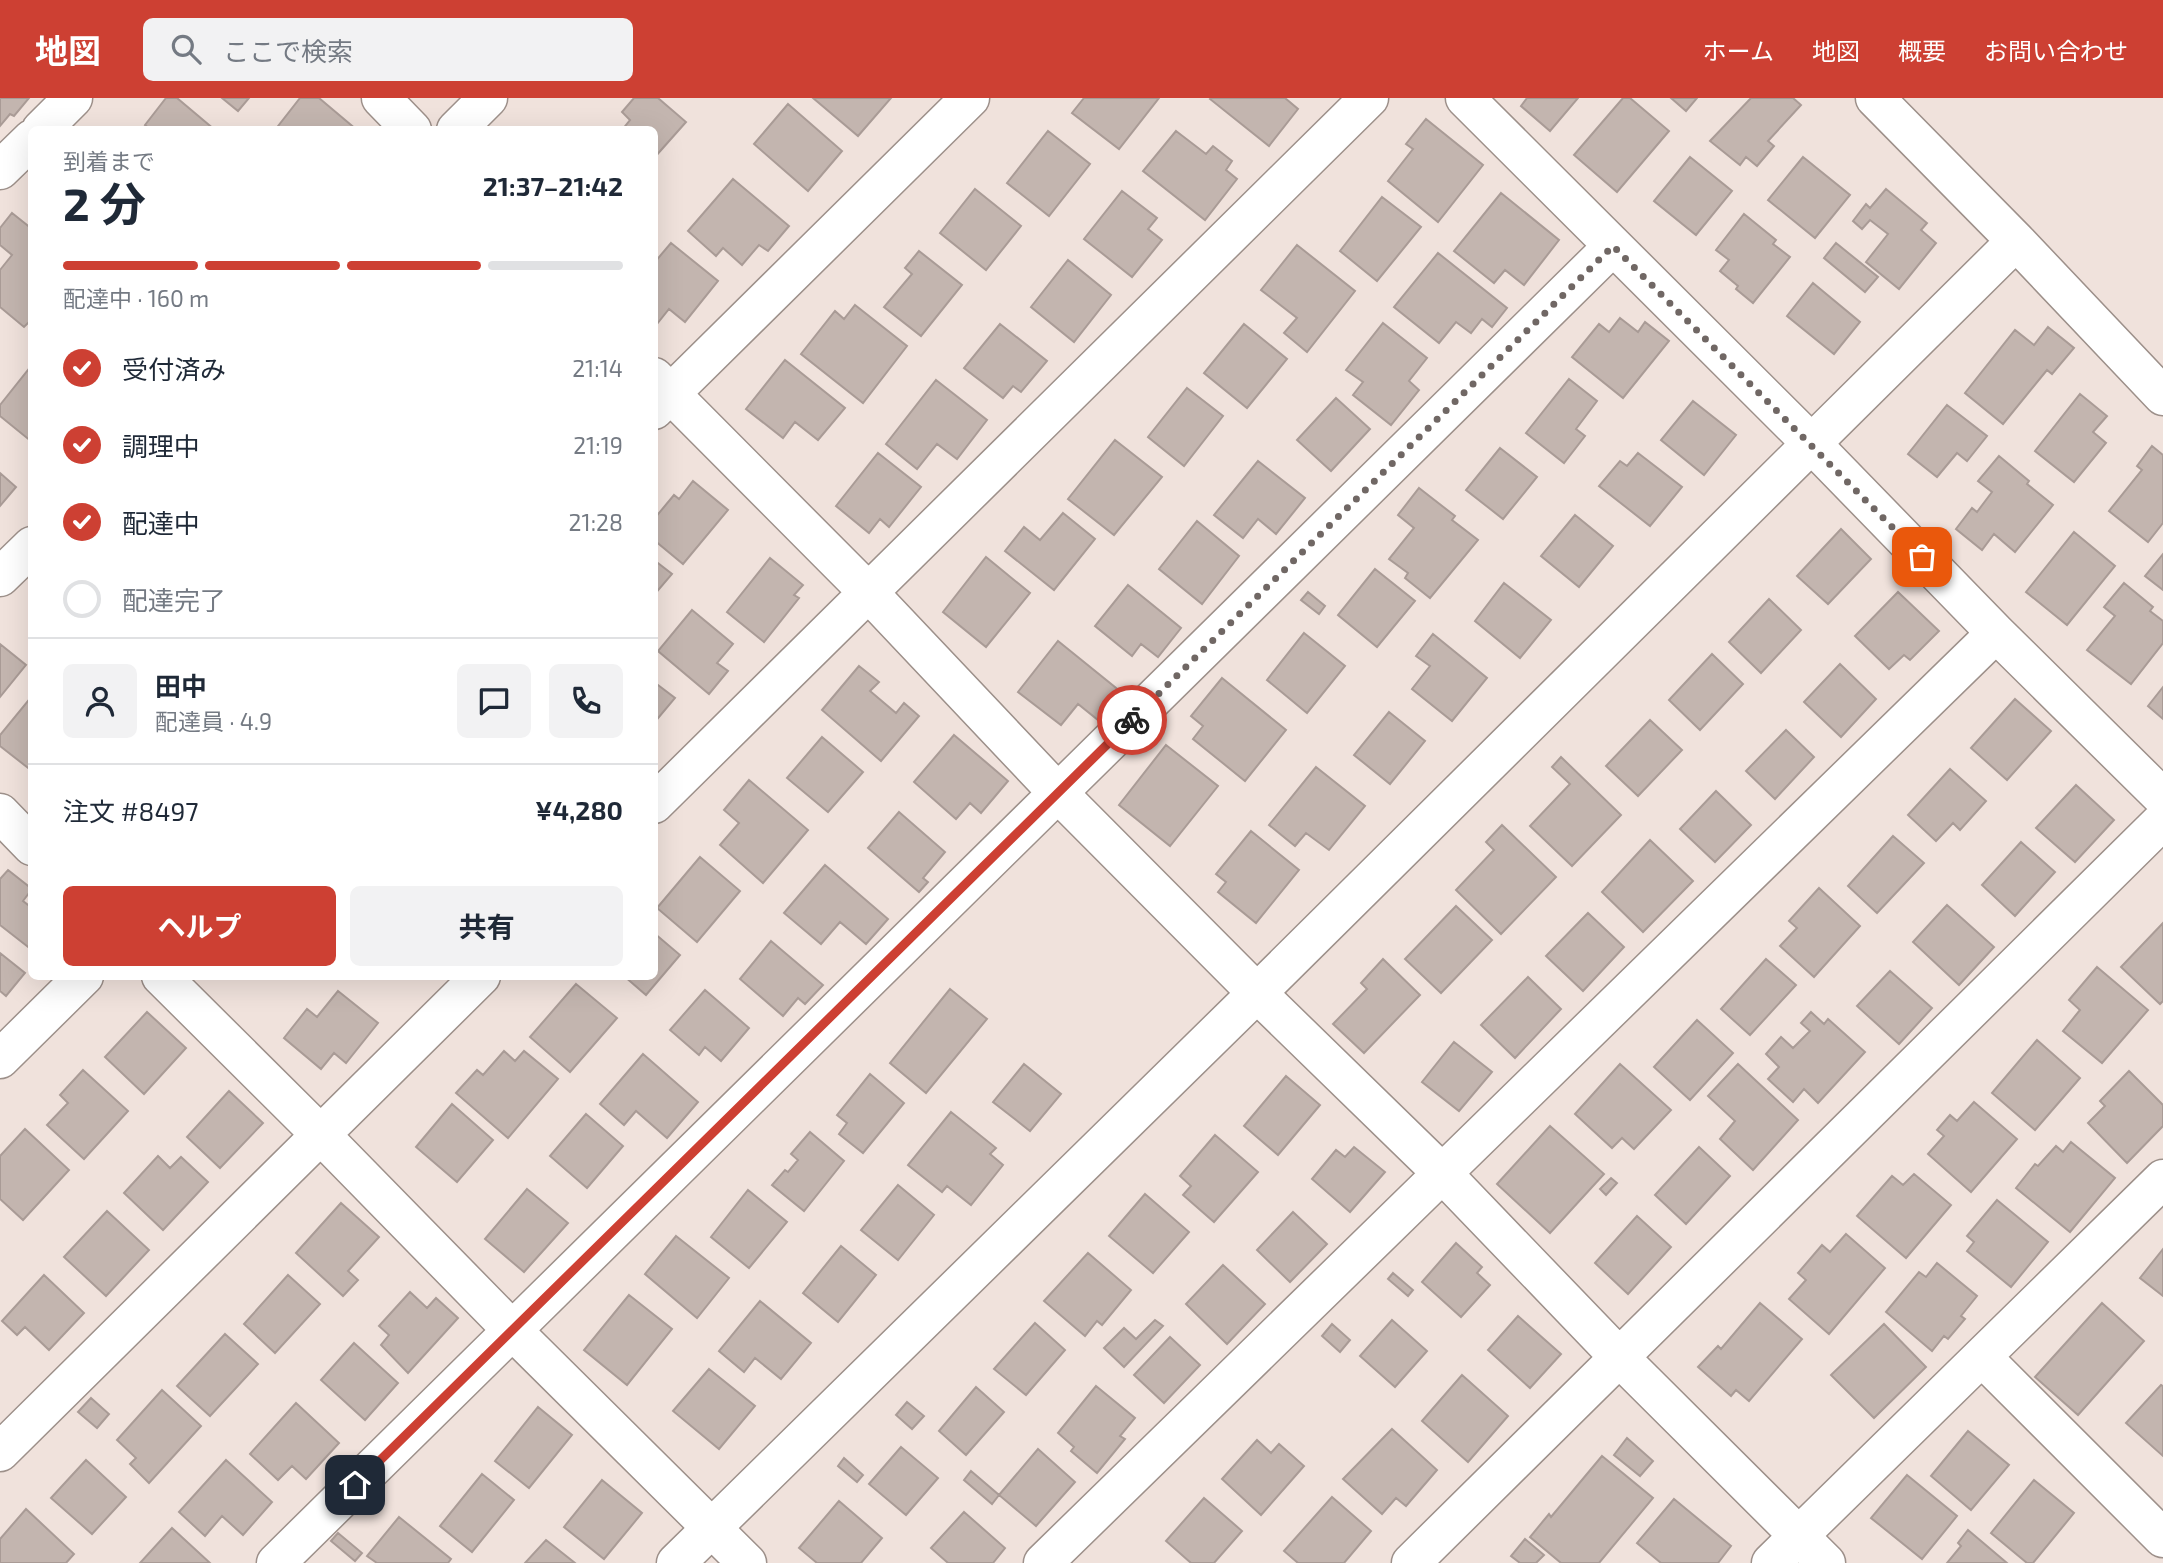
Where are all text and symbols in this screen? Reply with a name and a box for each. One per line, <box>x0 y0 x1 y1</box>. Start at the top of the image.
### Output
search box <box>143 18 633 81</box>
text: 地図 <box>35 30 101 70</box>
icon: search <box>167 30 205 68</box>
text: ここで検索 <box>223 35 353 66</box>
text: ホーム <box>1703 36 1774 65</box>
text: 地図 <box>1812 36 1860 65</box>
text: 概要 <box>1898 36 1946 65</box>
text: お問い合わせ <box>1984 36 2128 65</box>
text: 到着まで <box>63 147 155 175</box>
text: 21:37–21:42 <box>483 170 623 201</box>
text: 2 分 <box>63 175 146 230</box>
text: 配達中 · 160 m <box>63 284 209 312</box>
icon: check <box>63 349 101 387</box>
text: 受付済み <box>122 353 226 384</box>
text: 21:14 <box>572 354 623 382</box>
icon: check <box>63 426 101 464</box>
text: 調理中 <box>122 430 200 461</box>
text: 21:19 <box>573 431 623 459</box>
icon: check <box>63 503 101 541</box>
text: 配達中 <box>122 507 200 538</box>
text: 21:28 <box>569 508 623 536</box>
pin <box>1892 527 1952 587</box>
icon: bag <box>1903 538 1941 576</box>
text: 配達完了 <box>122 584 226 615</box>
button: person <box>63 664 137 738</box>
button: chat <box>457 664 531 738</box>
button: phone <box>549 664 623 738</box>
text: 田中 <box>155 670 207 701</box>
courier <box>1097 685 1167 755</box>
icon: bike <box>1113 701 1151 739</box>
text: 配達員 · 4.9 <box>155 707 272 735</box>
text: ¥4,280 <box>535 794 623 825</box>
text: 注文 #8497 <box>63 795 199 826</box>
button: ヘルプ <box>63 886 336 966</box>
button: 共有 <box>350 886 623 966</box>
pin <box>325 1455 385 1515</box>
icon: home <box>336 1466 374 1504</box>

